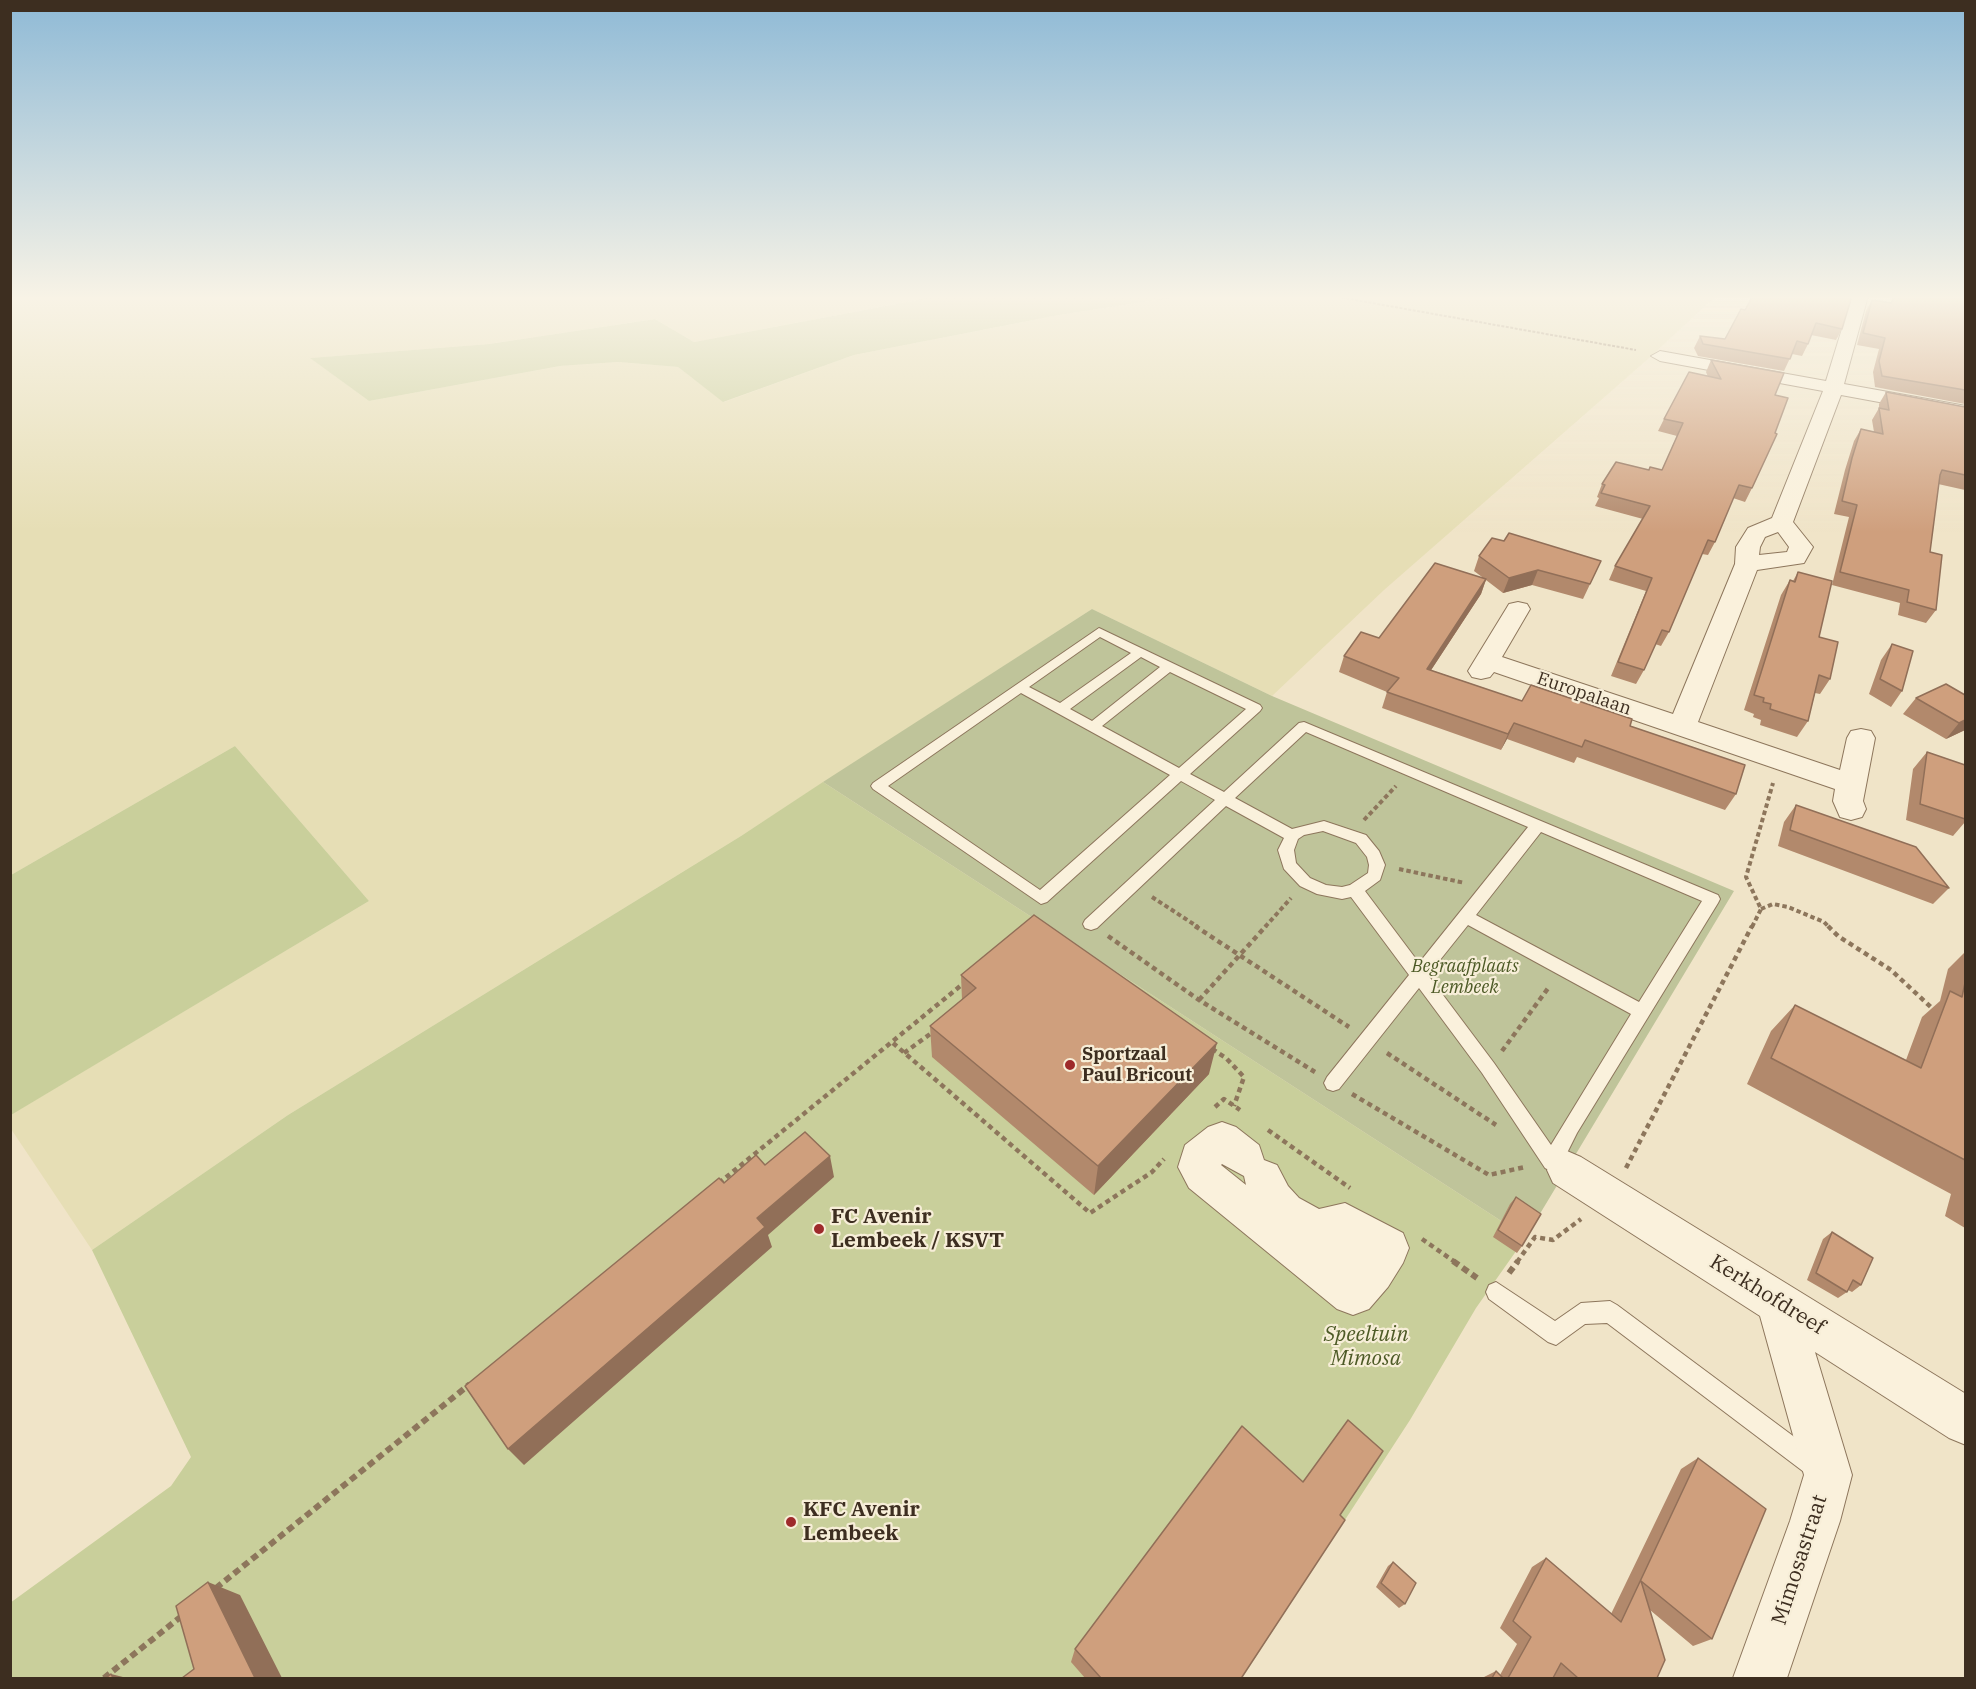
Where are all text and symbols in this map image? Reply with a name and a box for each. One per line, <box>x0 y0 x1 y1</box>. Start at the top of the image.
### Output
street label: Europalaan <box>1534 668 1634 720</box>
park label: Begraafplaats Lembeek <box>1411 956 1519 998</box>
place label: Sportzaal Paul Bricout <box>1082 1044 1192 1086</box>
marker: Sportzaal Paul Bricout <box>1063 1058 1077 1072</box>
place label: FC Avenir Lembeek / KSVT <box>831 1204 1004 1254</box>
marker: FC Avenir Lembeek / KSVT <box>812 1222 826 1236</box>
street label: Kerkhofdreef <box>1705 1250 1829 1340</box>
park label: Speeltuin Mimosa <box>1324 1322 1408 1372</box>
street label: Mimosastraat <box>1767 1492 1833 1628</box>
place label: KFC Avenir Lembeek <box>803 1497 920 1547</box>
marker: KFC Avenir Lembeek <box>784 1515 798 1529</box>

